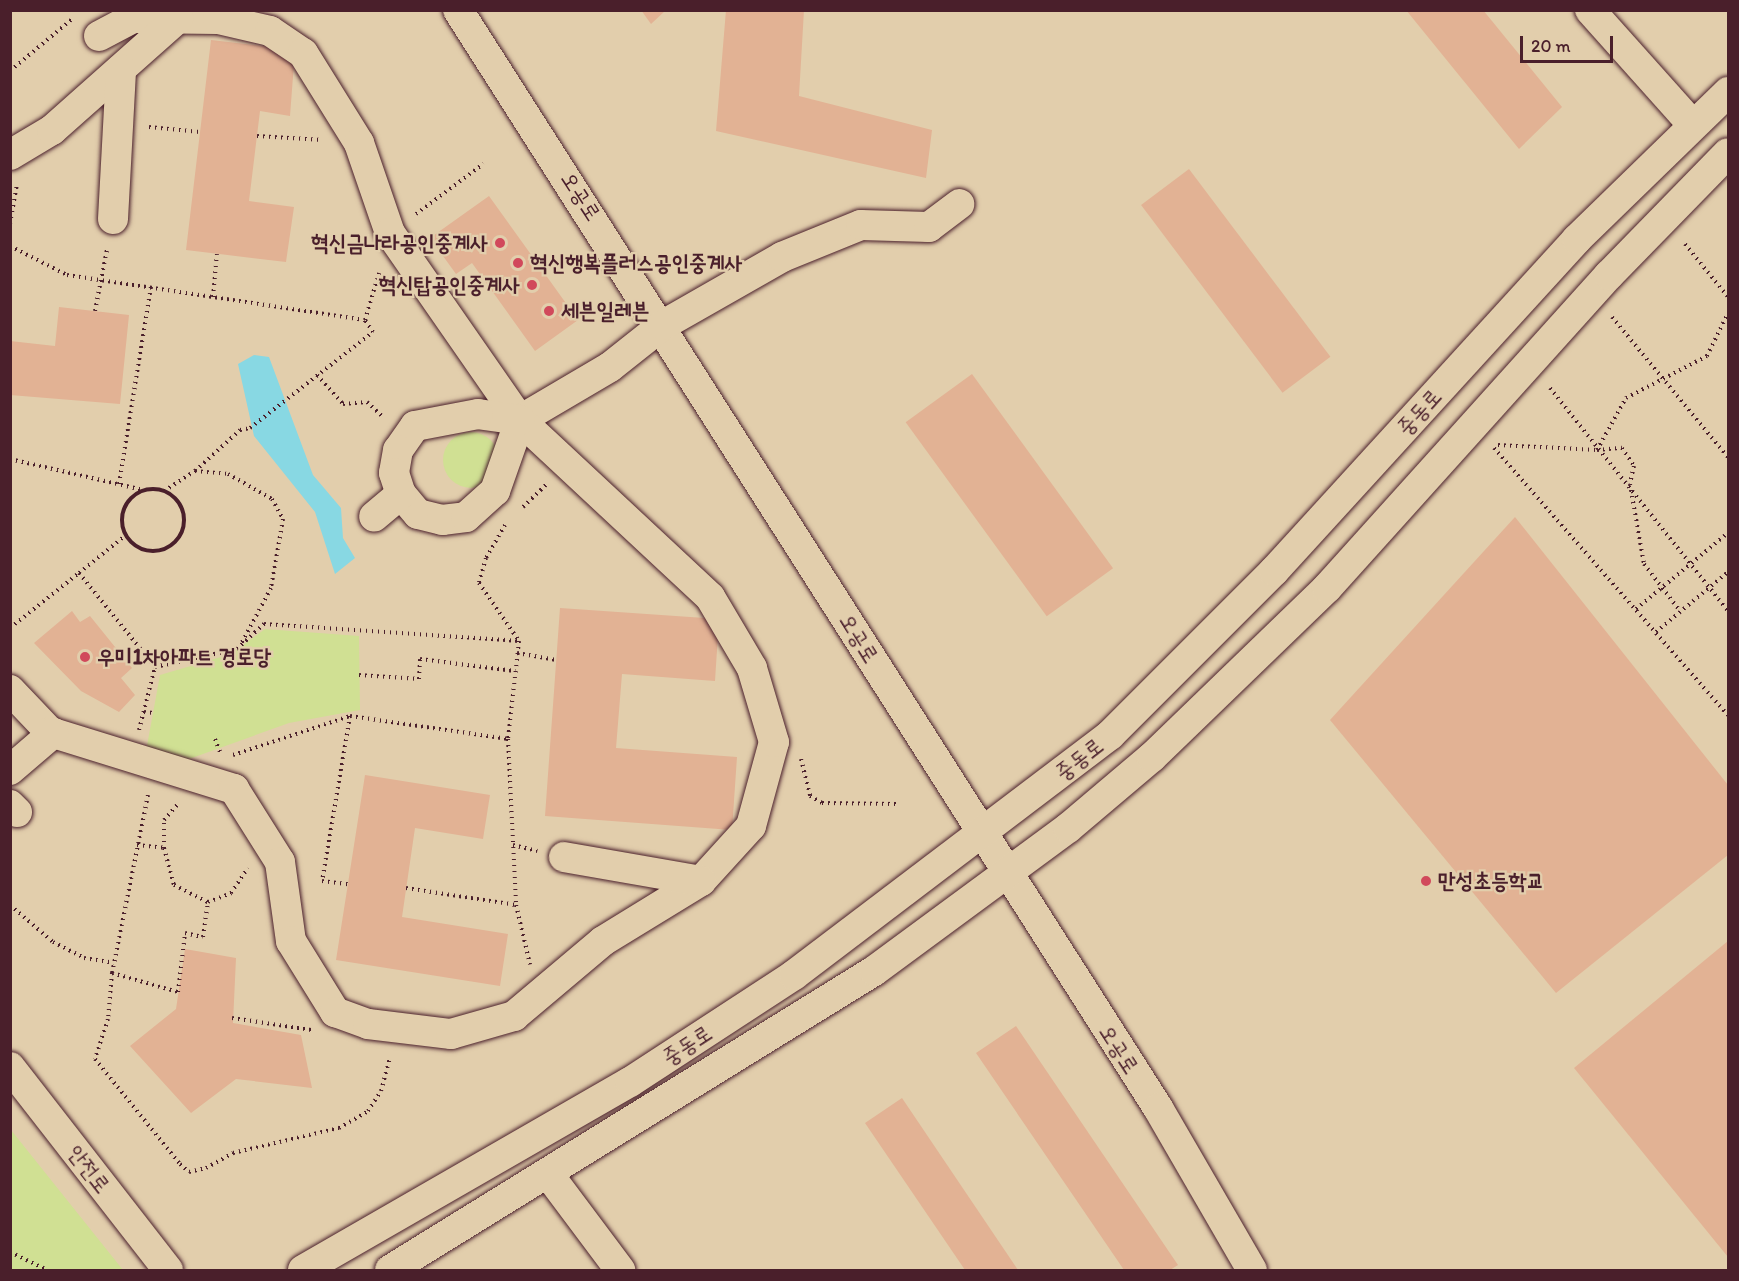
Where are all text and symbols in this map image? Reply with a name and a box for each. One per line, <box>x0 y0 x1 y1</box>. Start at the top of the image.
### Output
scale bar <box>1523 24 1616 62</box>
text: 20 m <box>1531 35 1571 57</box>
street label: 오공로 <box>555 167 607 225</box>
place label: 혁신금나라공인중계사 <box>311 230 488 256</box>
marker: 혁신금나라공인중계사 <box>493 236 507 250</box>
place label: 혁신행복플러스공인중계사 <box>530 250 742 276</box>
marker: 혁신행복플러스공인중계사 <box>511 256 525 270</box>
place label: 혁신탑공인중계사 <box>378 272 520 298</box>
marker: 혁신탑공인중계사 <box>525 278 539 292</box>
place label: 세븐일레븐 <box>561 298 650 324</box>
marker: 세븐일레븐 <box>542 304 556 318</box>
street label: 중동로 <box>1391 383 1447 441</box>
street label: 오공로 <box>834 608 884 668</box>
place label: 우미1차아파트 경로당 <box>97 644 271 670</box>
marker: 우미1차아파트 경로당 <box>78 650 92 664</box>
street label: 중동로 <box>1050 732 1108 786</box>
place label: 만성초등학교 <box>1438 868 1544 894</box>
marker: 만성초등학교 <box>1419 874 1433 888</box>
street label: 중동로 <box>658 1019 716 1071</box>
street label: 오공로 <box>1093 1020 1145 1078</box>
street label: 안전로 <box>62 1140 116 1198</box>

